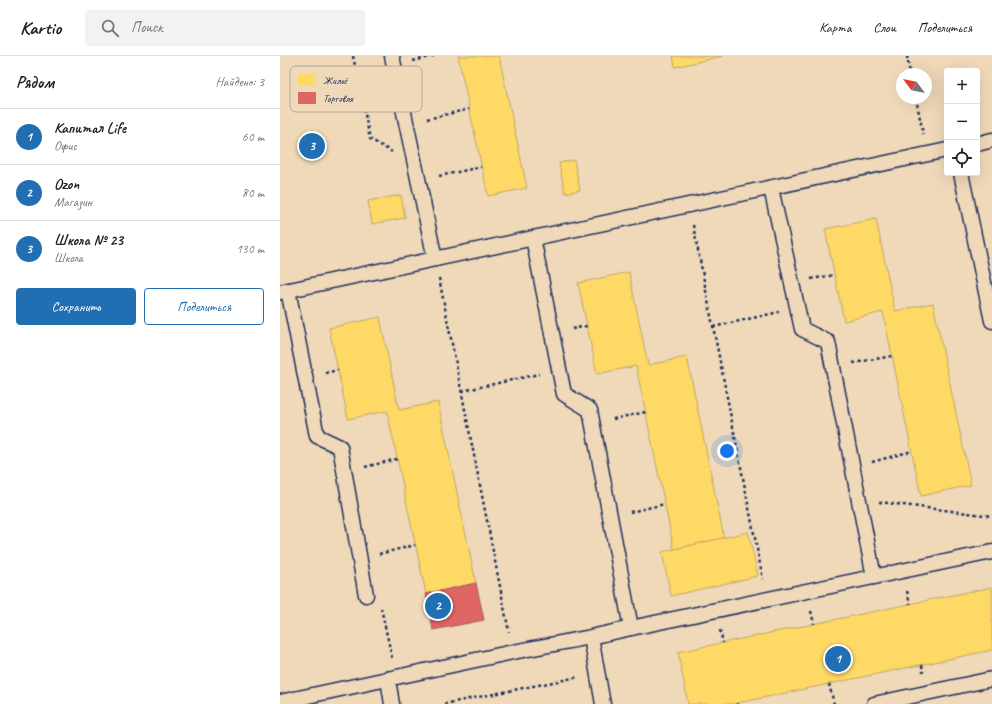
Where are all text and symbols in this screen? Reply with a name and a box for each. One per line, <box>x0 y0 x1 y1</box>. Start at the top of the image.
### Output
search box <box>85 10 365 46</box>
text: Kartio <box>20 16 61 40</box>
icon: search <box>99 17 121 39</box>
text: Поиск <box>131 18 163 37</box>
text: Карта <box>819 19 851 36</box>
text: Слои <box>873 19 896 36</box>
text: Поделиться <box>918 19 972 36</box>
legend <box>290 66 422 112</box>
north arrow <box>896 68 932 104</box>
map controls <box>944 68 980 176</box>
button: + <box>944 68 980 104</box>
text: Рядом <box>16 72 54 93</box>
text: Жильё <box>323 73 349 87</box>
text: Найдено: 3 <box>216 74 264 90</box>
text: Торговля <box>323 91 354 105</box>
button: − <box>944 104 980 140</box>
text: Капитал Life <box>54 119 126 138</box>
text: 1 <box>26 129 32 145</box>
text: 60 m <box>242 129 264 145</box>
pin: 3 <box>299 131 325 161</box>
text: Офис <box>54 138 77 154</box>
button: locate <box>944 140 980 176</box>
text: Ozon <box>54 175 79 194</box>
text: 2 <box>26 185 32 201</box>
text: 80 m <box>242 185 264 201</box>
text: Магазин <box>54 194 92 210</box>
text: Школа № 23 <box>54 231 123 250</box>
text: 3 <box>26 241 32 257</box>
text: 130 m <box>236 241 264 257</box>
text: Школа <box>54 250 83 266</box>
button: Сохранить <box>16 288 136 325</box>
button: Поделиться <box>144 288 264 325</box>
your location <box>717 441 737 461</box>
pin: 2 <box>425 591 451 621</box>
pin: 1 <box>825 644 851 674</box>

